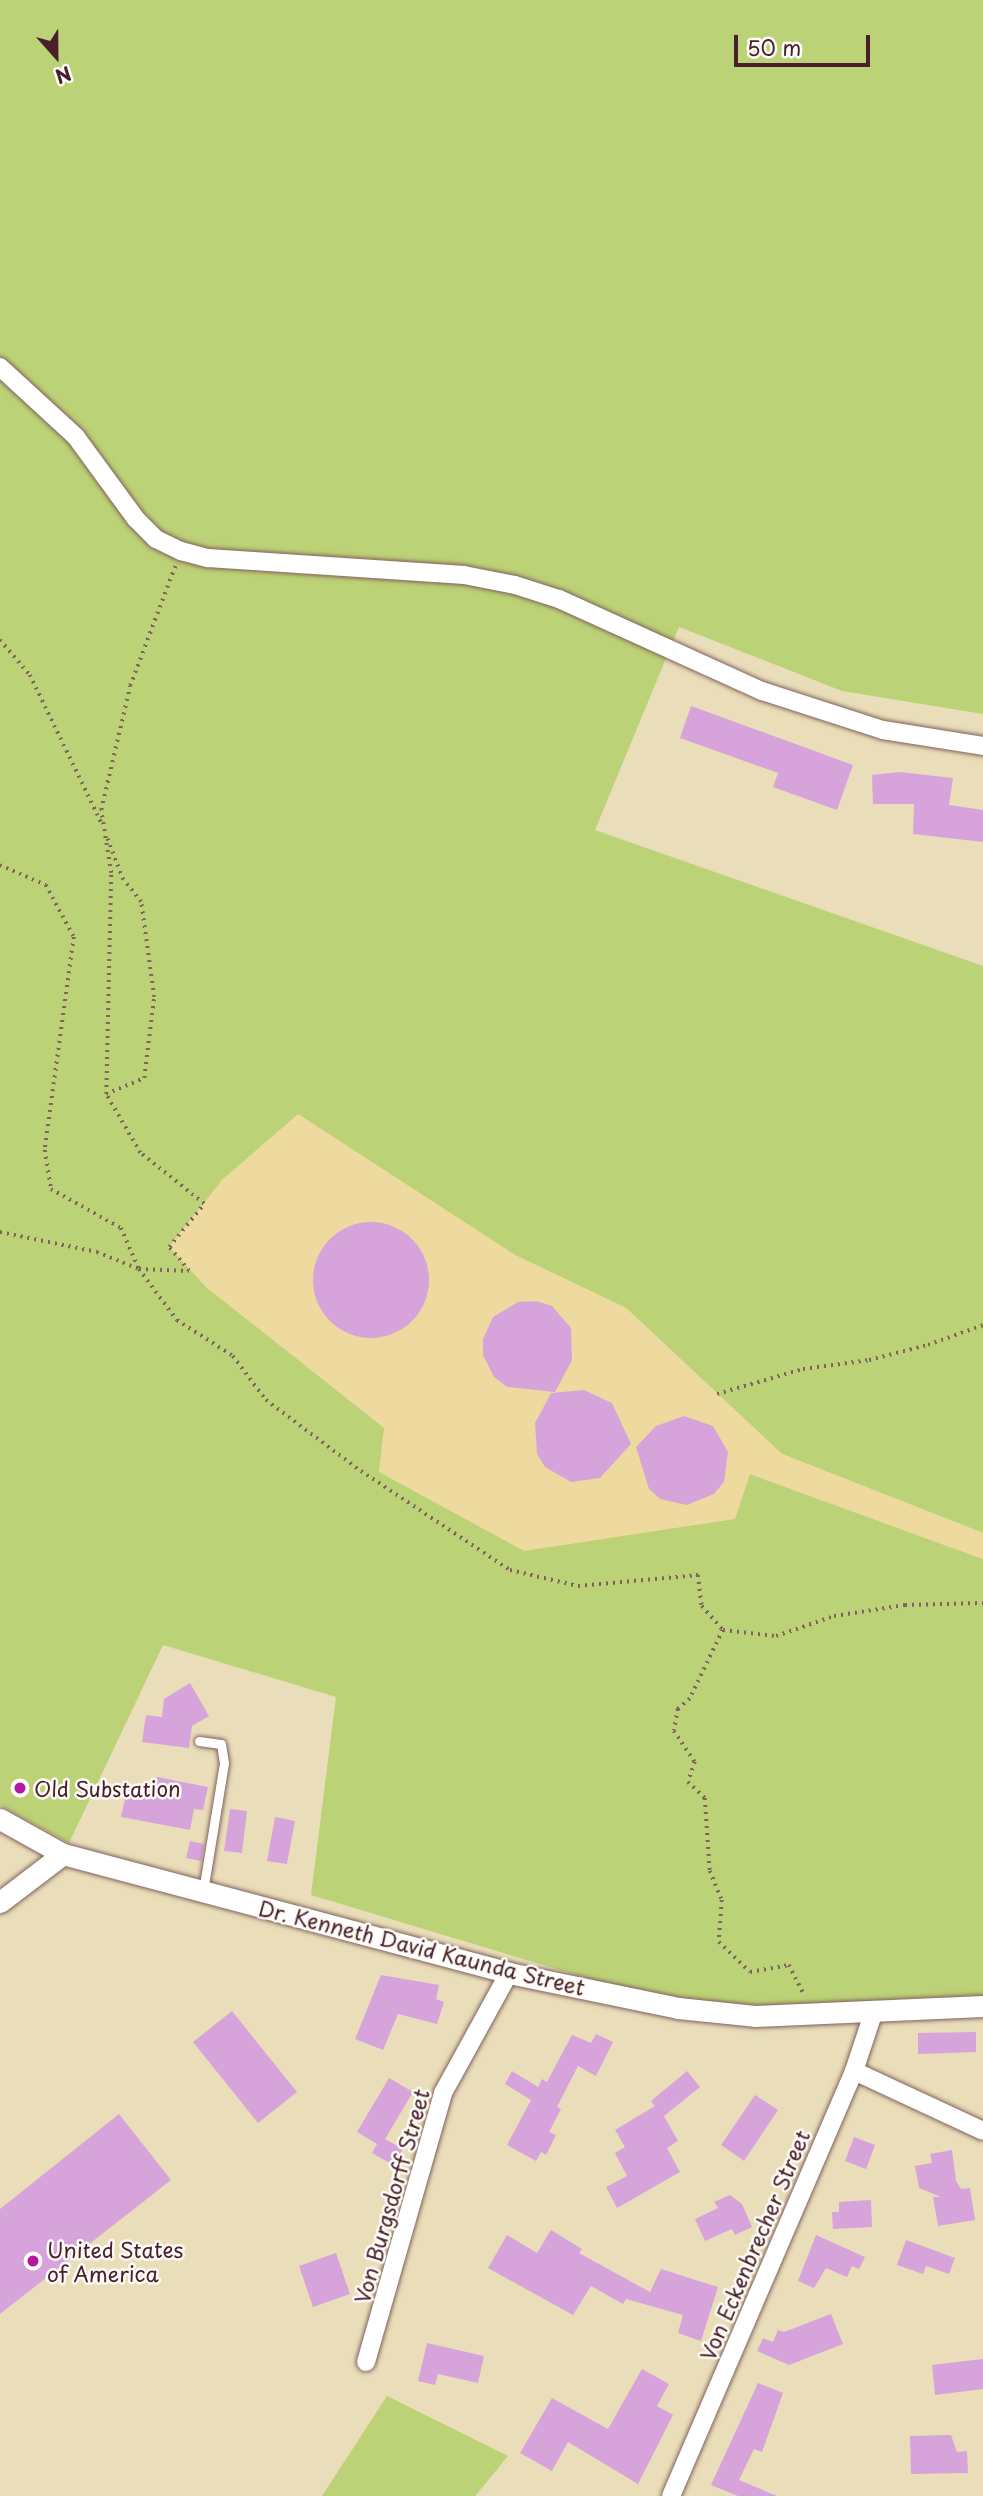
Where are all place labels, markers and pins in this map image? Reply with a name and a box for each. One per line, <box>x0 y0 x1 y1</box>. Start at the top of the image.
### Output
place label: Old Substation <box>34 1775 183 1801</box>
marker: Old Substation <box>12 1780 28 1796</box>
place label: United States of America <box>47 2236 185 2286</box>
marker: United States of America <box>25 2253 41 2269</box>

